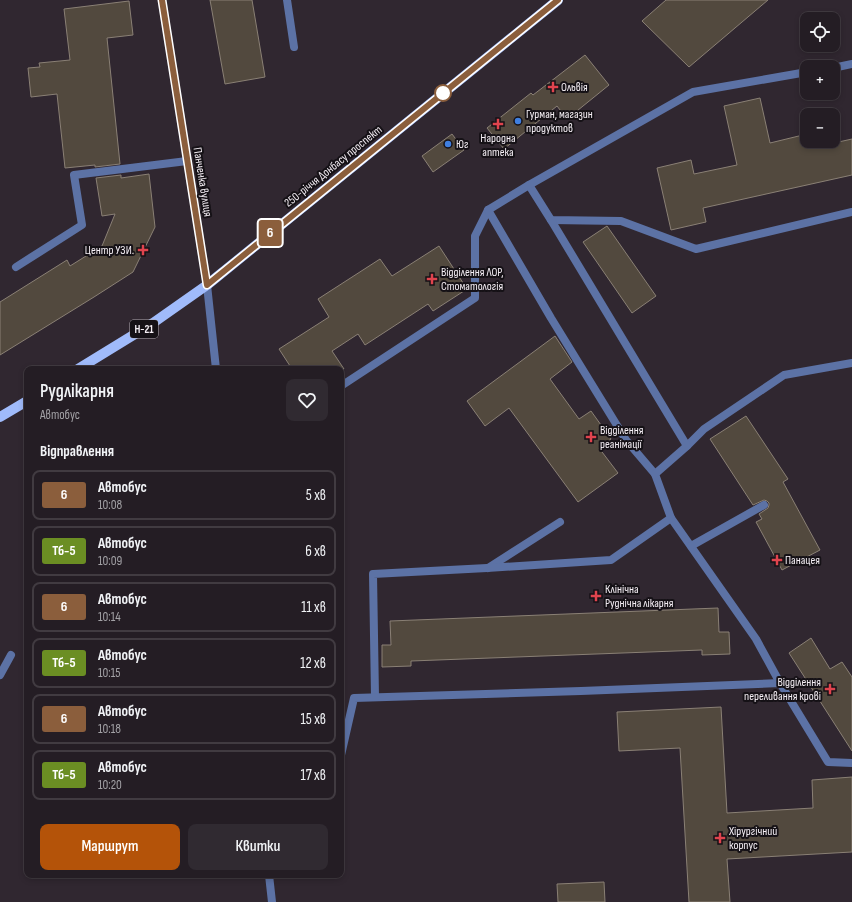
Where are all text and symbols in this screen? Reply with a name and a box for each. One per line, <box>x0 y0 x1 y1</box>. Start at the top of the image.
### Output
map controls <box>800 12 840 148</box>
button: locate <box>800 12 840 52</box>
button: + <box>800 60 840 100</box>
place label: Ольвія <box>561 80 588 95</box>
marker: Ольвія <box>548 82 558 92</box>
unlabelled marker <box>434 84 452 102</box>
place label: Гурман, магазин продуктов <box>526 107 593 136</box>
button: − <box>800 108 840 148</box>
marker: Гурман, магазин продуктов <box>513 116 523 126</box>
marker: Народна аптека <box>493 119 503 129</box>
street label: 250-річчя Донбасу проспект <box>281 122 385 210</box>
place label: Народна аптека <box>480 131 516 160</box>
place label: Юг <box>456 137 468 152</box>
marker: Юг <box>443 139 453 149</box>
street label: Панченка вулиця <box>190 146 215 218</box>
line badge: 6 <box>257 220 283 246</box>
text: 6 <box>267 224 273 241</box>
place label: Центр УЗИ. <box>85 243 134 258</box>
marker: Центр УЗИ. <box>137 244 149 256</box>
place label: Відділення ЛОР, Стоматологія <box>441 265 504 294</box>
marker: Відділення ЛОР, Стоматологія <box>426 273 438 285</box>
road number: Н-21 <box>130 320 158 338</box>
button: heart <box>286 379 328 421</box>
text: Рудлікарня <box>40 380 114 403</box>
text: Автобус <box>40 407 80 423</box>
place label: Відділення реанімації <box>600 423 644 452</box>
marker: Відділення реанімації <box>585 431 597 443</box>
text: Відправлення <box>40 442 114 461</box>
text: Автобус <box>98 478 147 497</box>
text: 6 <box>61 486 67 503</box>
text: 5 хв <box>306 486 326 505</box>
text: 10:08 <box>98 497 122 513</box>
text: Автобус <box>98 534 147 553</box>
text: Тб-5 <box>52 542 76 559</box>
text: 6 хв <box>305 542 326 561</box>
text: 10:09 <box>98 553 122 569</box>
place label: Панацея <box>785 553 820 568</box>
marker: Панацея <box>772 555 782 565</box>
place label: Клінічна Руднічна лікарня <box>605 582 674 611</box>
text: Автобус <box>98 590 147 609</box>
marker: Клінічна Руднічна лікарня <box>590 590 602 602</box>
text: 6 <box>61 598 67 615</box>
text: 11 хв <box>301 598 326 617</box>
text: 10:14 <box>98 609 121 625</box>
text: Автобус <box>98 646 147 665</box>
text: Тб-5 <box>52 654 76 671</box>
text: 12 хв <box>300 654 326 673</box>
text: 10:15 <box>98 665 120 681</box>
place label: Відділення переливання крові <box>744 675 821 704</box>
marker: Відділення переливання крові <box>824 683 836 695</box>
text: Автобус <box>98 702 147 721</box>
text: 6 <box>61 710 67 727</box>
text: 15 хв <box>300 710 326 729</box>
text: 10:18 <box>98 721 121 737</box>
text: Автобус <box>98 758 147 777</box>
text: Тб-5 <box>52 766 76 783</box>
text: 17 хв <box>301 766 326 785</box>
text: 10:20 <box>98 777 122 793</box>
button: Маршрут <box>40 824 180 870</box>
button: Квитки <box>188 824 328 870</box>
place label: Хірургічний корпус <box>728 824 777 853</box>
marker: Хірургічний корпус <box>714 832 726 844</box>

